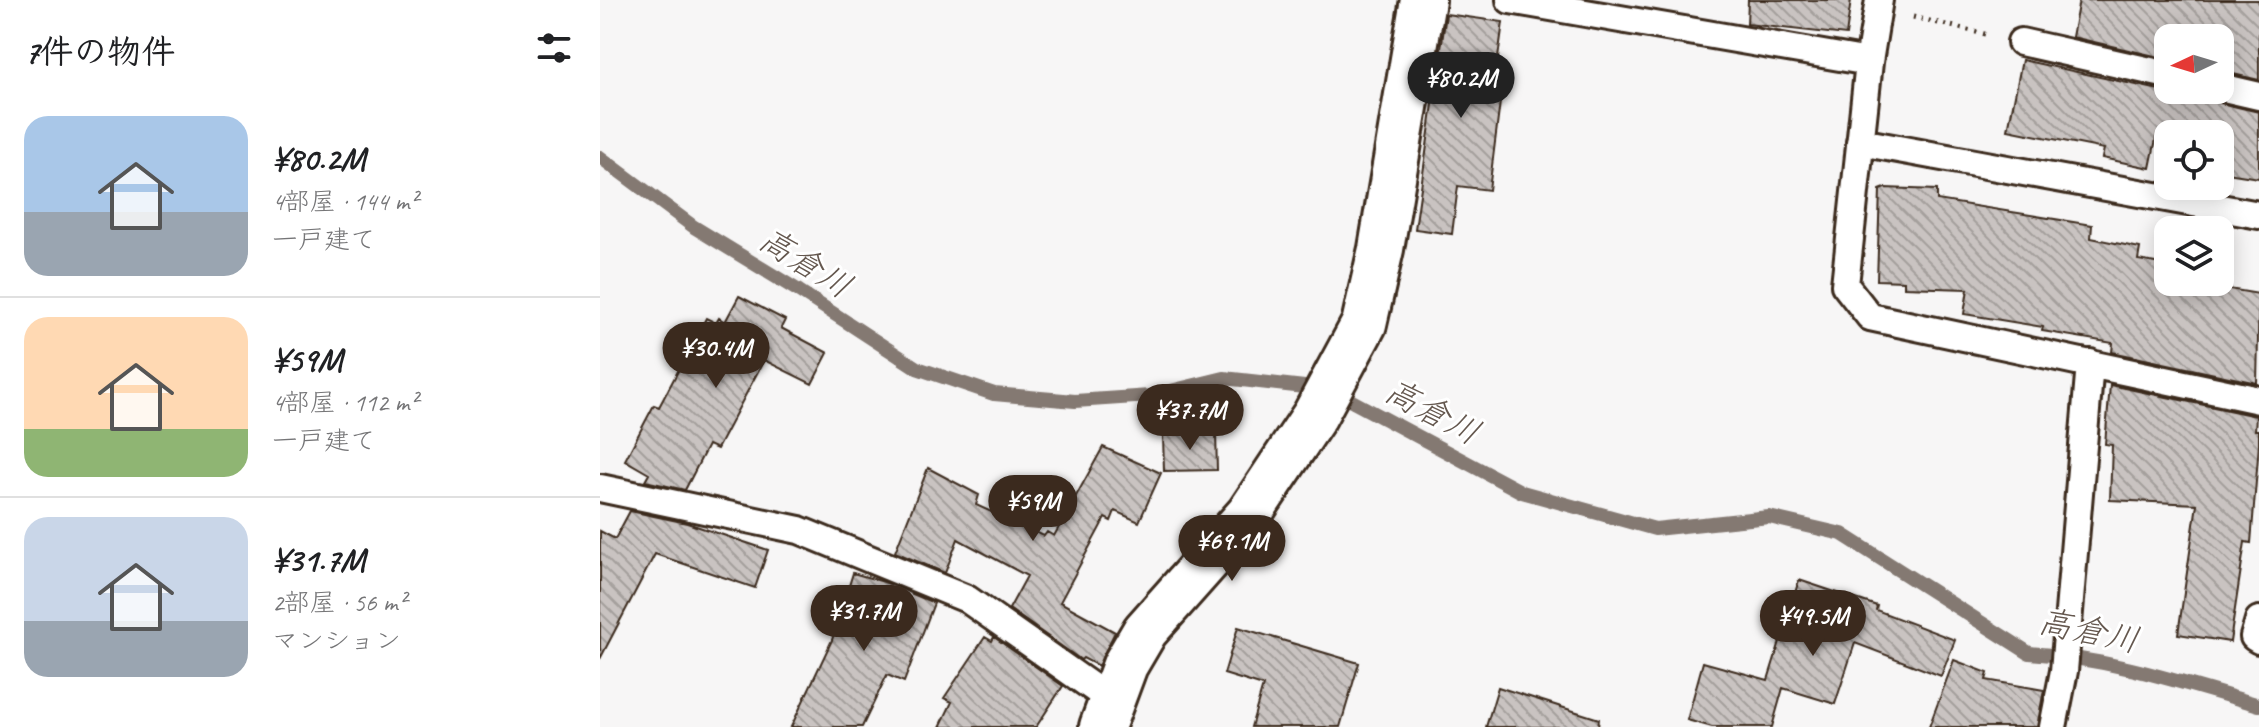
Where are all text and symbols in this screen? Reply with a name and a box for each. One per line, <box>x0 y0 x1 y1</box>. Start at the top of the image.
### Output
north arrow <box>2154 24 2234 104</box>
map controls <box>2154 24 2234 296</box>
icon: filters <box>532 26 576 70</box>
text: 7件の物件 <box>24 30 175 73</box>
pin: ¥80.2M <box>1396 52 1526 120</box>
text: ¥80.2M <box>1426 61 1496 94</box>
button: locate <box>2154 120 2234 200</box>
text: ¥80.2M <box>272 137 365 180</box>
icon: home <box>88 148 184 244</box>
text: 4部屋 · 144 m² <box>272 185 417 218</box>
button: layers <box>2154 216 2234 296</box>
water label: 高倉川 <box>751 217 860 308</box>
text: 一戸建て <box>272 223 376 256</box>
pin: ¥30.4M <box>651 322 781 390</box>
text: ¥30.4M <box>681 331 751 364</box>
text: ¥59M <box>272 338 342 381</box>
icon: home <box>88 349 184 445</box>
water label: 高倉川 <box>1378 369 1488 454</box>
pin: ¥37.7M <box>1125 384 1255 452</box>
text: 4部屋 · 112 m² <box>272 386 417 419</box>
text: ¥37.7M <box>1155 393 1225 426</box>
text: 一戸建て <box>272 424 376 457</box>
pin: ¥59M <box>986 475 1080 543</box>
text: ¥59M <box>1006 484 1060 517</box>
pin: ¥69.1M <box>1167 515 1297 583</box>
text: ¥69.1M <box>1196 524 1268 557</box>
text: ¥31.7M <box>272 538 365 581</box>
icon: home <box>88 549 184 645</box>
pin: ¥31.7M <box>799 585 929 653</box>
text: 2部屋 · 56 m² <box>272 586 406 619</box>
pin: ¥49.5M <box>1748 590 1878 658</box>
text: ¥31.7M <box>829 594 899 627</box>
text: ¥49.5M <box>1778 599 1848 632</box>
water label: 高倉川 <box>2035 599 2143 662</box>
text: マンション <box>272 624 401 657</box>

